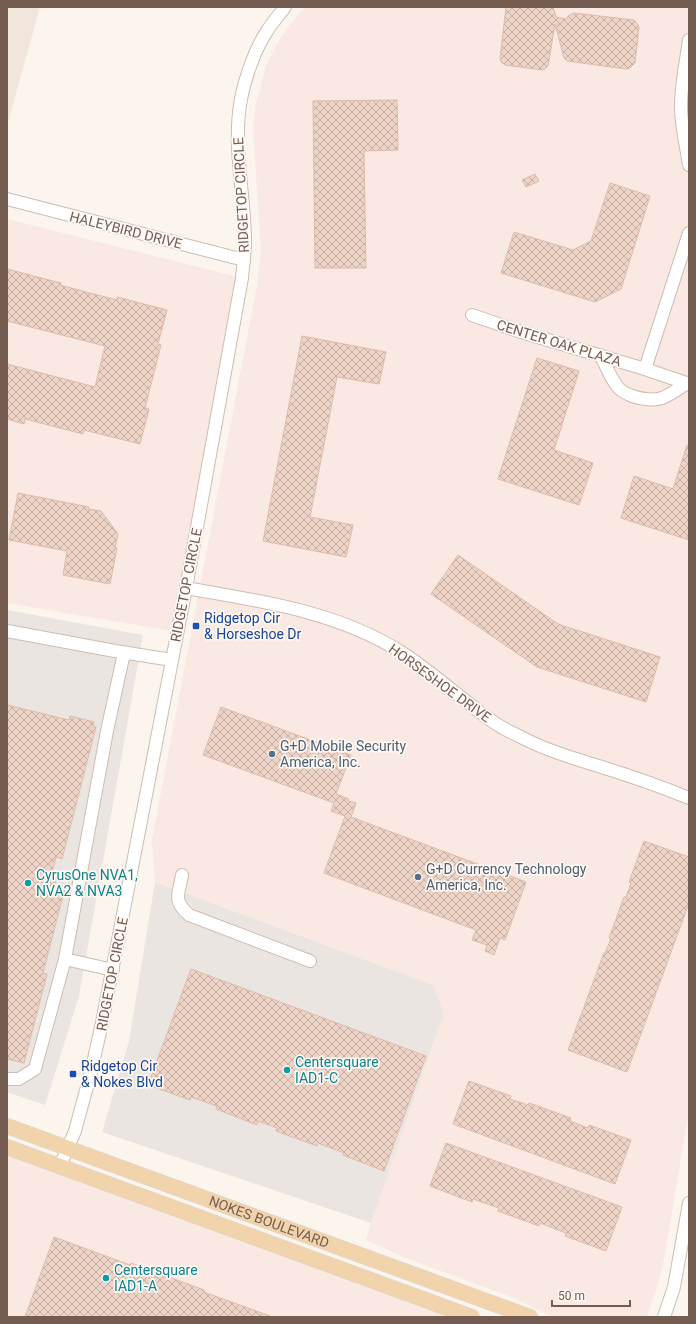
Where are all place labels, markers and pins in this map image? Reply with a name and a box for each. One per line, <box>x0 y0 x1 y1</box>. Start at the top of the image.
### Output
place label: Ridgetop Cir & Horseshoe Dr <box>204 610 302 642</box>
marker: Ridgetop Cir & Horseshoe Dr <box>191 621 201 631</box>
place label: G+D Mobile Security America, Inc. <box>280 738 406 770</box>
marker: G+D Mobile Security America, Inc. <box>267 749 277 759</box>
place label: G+D Currency Technology America, Inc. <box>426 861 587 893</box>
place label: CyrusOne NVA1, NVA2 & NVA3 <box>36 867 138 899</box>
marker: G+D Currency Technology America, Inc. <box>413 872 423 882</box>
marker: CyrusOne NVA1, NVA2 & NVA3 <box>23 878 33 888</box>
place label: Centersquare IAD1-C <box>295 1054 379 1086</box>
place label: Ridgetop Cir & Nokes Blvd <box>81 1058 163 1090</box>
marker: Centersquare IAD1-C <box>282 1065 292 1075</box>
marker: Ridgetop Cir & Nokes Blvd <box>68 1069 78 1079</box>
place label: Centersquare IAD1-A <box>114 1262 198 1294</box>
marker: Centersquare IAD1-A <box>101 1273 111 1283</box>

